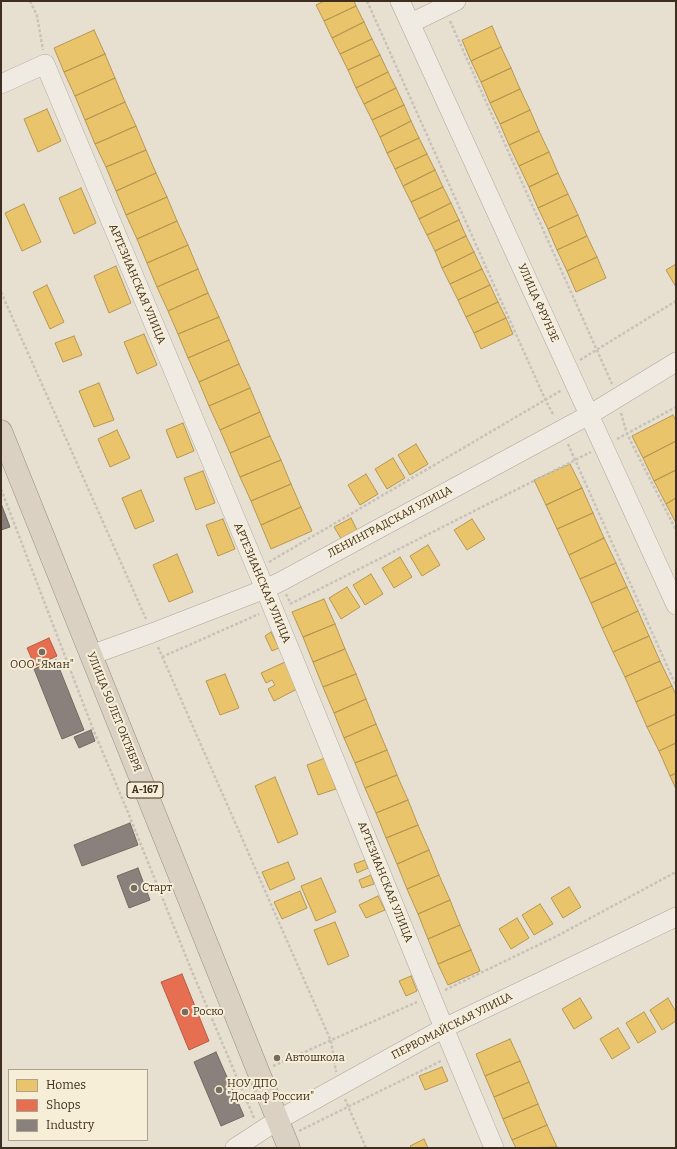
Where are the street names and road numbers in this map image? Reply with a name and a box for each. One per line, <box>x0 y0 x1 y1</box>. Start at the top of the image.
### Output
street label: АРТЕЗИАНСКАЯ УЛИЦА <box>106 222 168 346</box>
street label: УЛИЦА ФРУНЗЕ <box>515 261 561 345</box>
street label: ЛЕНИНГРАДСКАЯ УЛИЦА <box>325 483 455 561</box>
street label: АРТЕЗИАНСКАЯ УЛИЦА <box>231 521 293 645</box>
street label: УЛИЦА 50 ЛЕТ ОКТЯБРЯ <box>84 650 144 774</box>
road number: А-167 <box>127 782 163 798</box>
street label: АРТЕЗИАНСКАЯ УЛИЦА <box>355 820 415 944</box>
street label: ПЕРВОМАЙСКАЯ УЛИЦА <box>389 990 515 1062</box>

